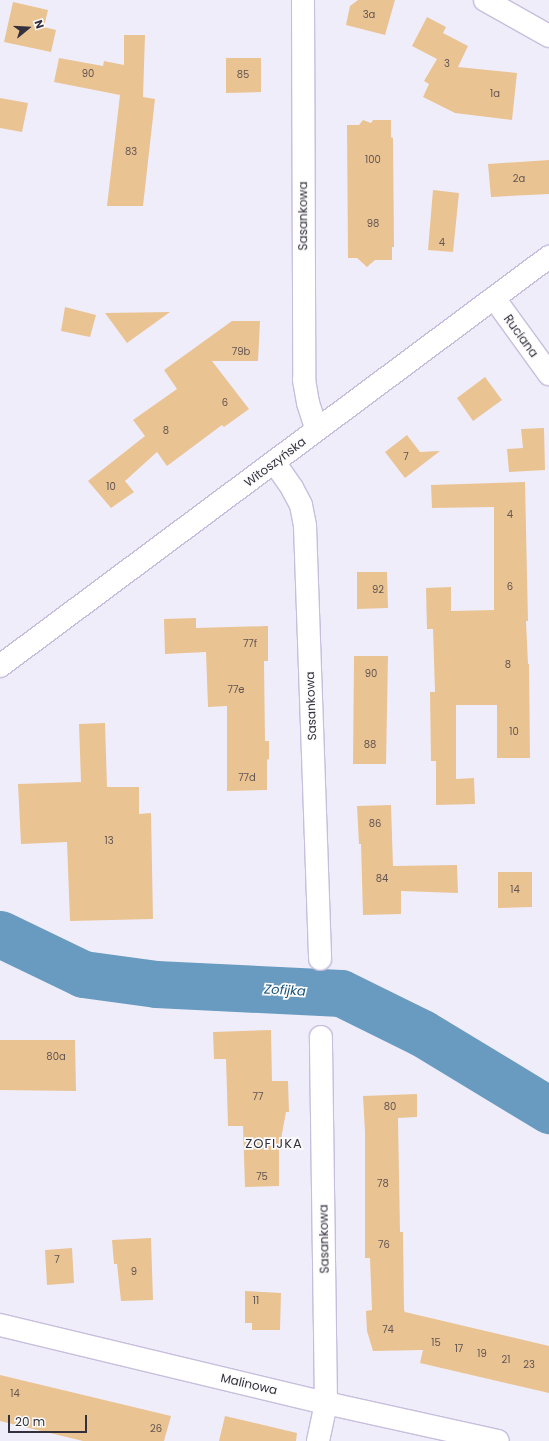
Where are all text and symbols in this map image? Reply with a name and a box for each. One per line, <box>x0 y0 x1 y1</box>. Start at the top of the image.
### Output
north arrow <box>8 8 48 48</box>
house number: 3a <box>363 9 375 21</box>
text: N <box>31 18 48 31</box>
house number: 3 <box>444 58 450 70</box>
house number: 90 <box>82 68 94 80</box>
house number: 85 <box>237 69 249 81</box>
house number: 1a <box>490 88 500 100</box>
house number: 83 <box>125 146 137 158</box>
house number: 100 <box>365 154 381 166</box>
house number: 2a <box>513 173 525 185</box>
street label: Sasankowa <box>296 181 310 251</box>
house number: 98 <box>367 218 379 230</box>
house number: 4 <box>439 237 445 249</box>
street label: Ruciana <box>501 312 541 360</box>
house number: 79b <box>232 346 250 358</box>
house number: 6 <box>222 397 228 409</box>
house number: 8 <box>163 425 169 437</box>
street label: Witoszyńska <box>241 434 309 490</box>
house number: 7 <box>403 451 409 463</box>
house number: 10 <box>106 481 116 493</box>
house number: 4 <box>507 509 513 521</box>
house number: 6 <box>507 581 513 593</box>
house number: 92 <box>372 584 384 596</box>
house number: 77f <box>243 638 257 650</box>
house number: 8 <box>505 659 511 671</box>
house number: 90 <box>365 668 377 680</box>
street label: Sasankowa <box>303 671 319 741</box>
house number: 77e <box>227 684 245 696</box>
house number: 10 <box>509 726 519 738</box>
house number: 88 <box>364 739 376 751</box>
house number: 77d <box>238 772 256 784</box>
house number: 86 <box>369 818 381 830</box>
house number: 13 <box>104 835 114 847</box>
house number: 84 <box>376 873 388 885</box>
house number: 14 <box>510 884 520 896</box>
water label: Zofijka <box>264 982 306 1000</box>
house number: 80a <box>46 1051 66 1063</box>
house number: 77 <box>253 1091 263 1103</box>
house number: 80 <box>384 1101 396 1113</box>
district label: ZOFIJKA <box>245 1136 303 1152</box>
house number: 75 <box>256 1171 268 1183</box>
house number: 78 <box>377 1178 389 1190</box>
street label: Sasankowa <box>316 1204 332 1274</box>
house number: 76 <box>378 1239 390 1251</box>
house number: 7 <box>54 1254 60 1266</box>
house number: 9 <box>131 1266 137 1278</box>
house number: 11 <box>253 1295 259 1307</box>
house number: 74 <box>382 1324 394 1336</box>
house number: 15 <box>431 1337 441 1349</box>
house number: 17 <box>455 1343 463 1355</box>
house number: 19 <box>477 1348 487 1360</box>
house number: 21 <box>502 1354 510 1366</box>
house number: 23 <box>523 1359 535 1371</box>
street label: Malinowa <box>219 1370 279 1398</box>
house number: 14 <box>10 1388 20 1400</box>
scale bar <box>10 1407 89 1433</box>
text: 20 m <box>15 1413 45 1430</box>
house number: 26 <box>150 1423 162 1435</box>

